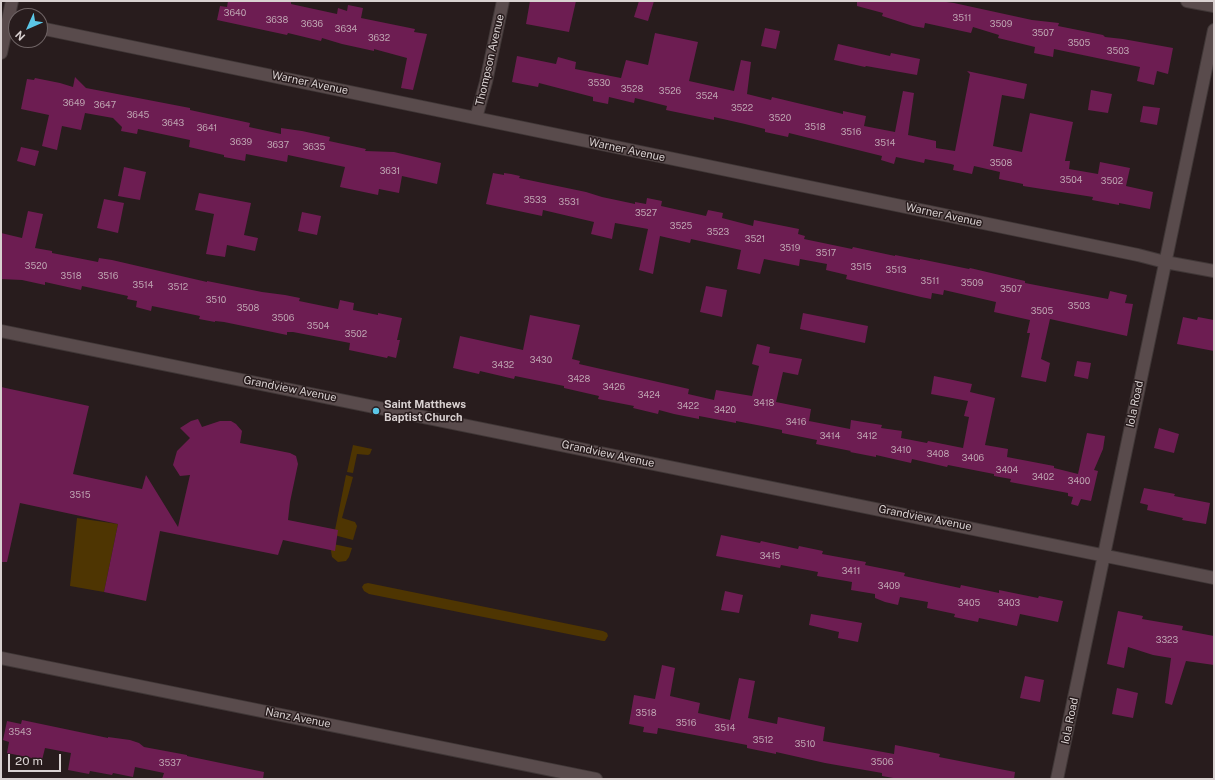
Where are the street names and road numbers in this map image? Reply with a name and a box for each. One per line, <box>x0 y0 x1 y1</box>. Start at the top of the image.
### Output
street label: Thompson Avenue <box>473 13 507 107</box>
street label: Warner Avenue <box>271 68 349 98</box>
street label: Warner Avenue <box>588 135 666 165</box>
street label: Warner Avenue <box>905 200 983 230</box>
street label: Grandview Avenue <box>242 373 338 405</box>
street label: Iola Road <box>1124 379 1146 429</box>
street label: Grandview Avenue <box>560 438 656 470</box>
street label: Grandview Avenue <box>877 502 973 534</box>
street label: Iola Road <box>1059 696 1081 746</box>
street label: Nanz Avenue <box>264 705 332 731</box>

